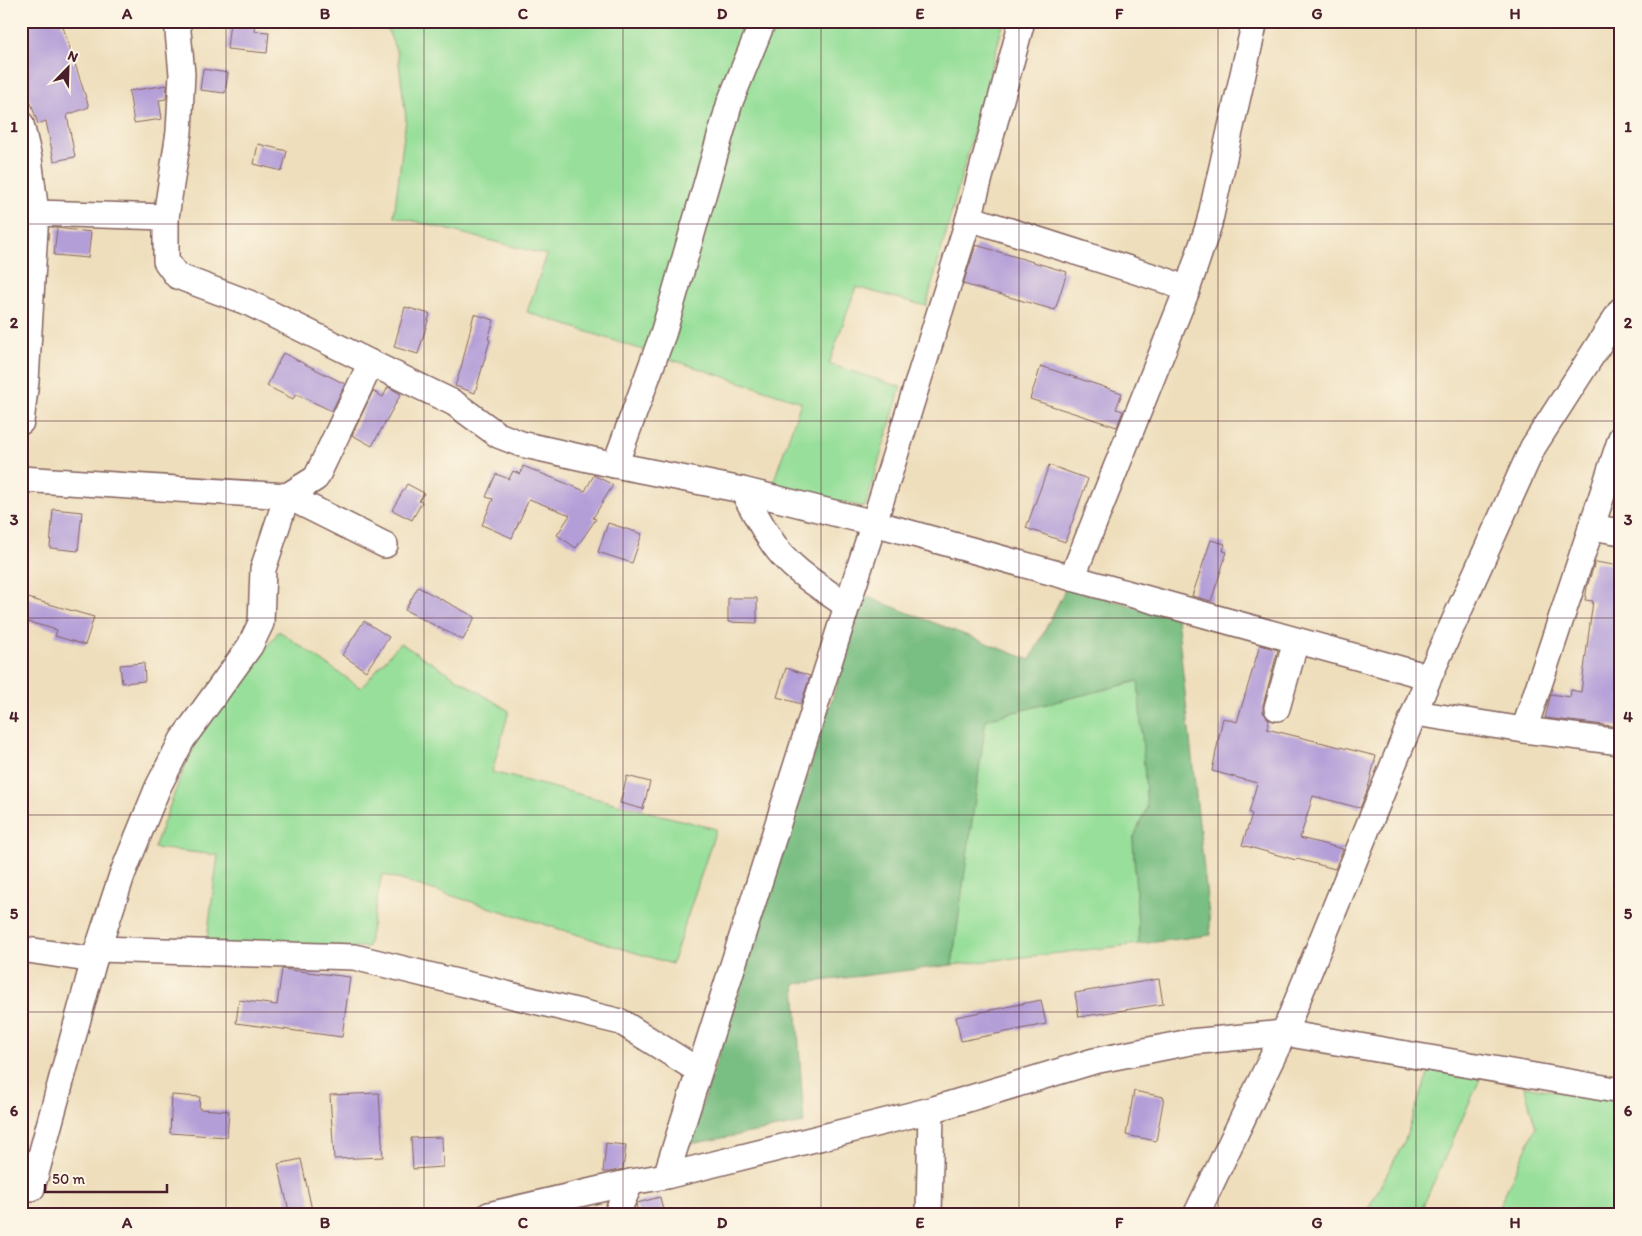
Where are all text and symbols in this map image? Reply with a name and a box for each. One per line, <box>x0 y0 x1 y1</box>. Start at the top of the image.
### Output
text: A <box>121 4 133 23</box>
text: B <box>320 4 331 23</box>
text: C <box>518 4 529 23</box>
text: D <box>717 4 728 23</box>
text: E <box>916 4 925 23</box>
text: F <box>1115 4 1124 23</box>
text: G <box>1311 4 1323 23</box>
text: H <box>1509 4 1521 23</box>
north arrow <box>42 42 92 92</box>
text: N <box>65 47 81 66</box>
text: 1 <box>10 117 18 136</box>
text: 1 <box>1624 117 1632 136</box>
text: 2 <box>10 313 19 332</box>
text: 2 <box>1624 313 1633 332</box>
text: 3 <box>10 510 19 529</box>
text: 3 <box>1624 510 1633 529</box>
text: 4 <box>9 707 19 726</box>
text: 4 <box>1623 707 1633 726</box>
text: 5 <box>10 904 19 923</box>
text: 5 <box>1624 904 1633 923</box>
text: 6 <box>10 1101 19 1120</box>
text: 6 <box>1624 1101 1633 1120</box>
scale bar <box>45 1161 168 1193</box>
text: 50 m <box>52 1170 85 1188</box>
text: A <box>121 1213 133 1232</box>
text: B <box>320 1213 331 1232</box>
text: C <box>518 1213 529 1232</box>
text: D <box>717 1213 728 1232</box>
text: E <box>916 1213 925 1232</box>
text: F <box>1115 1213 1124 1232</box>
text: G <box>1311 1213 1323 1232</box>
text: H <box>1509 1213 1521 1232</box>

